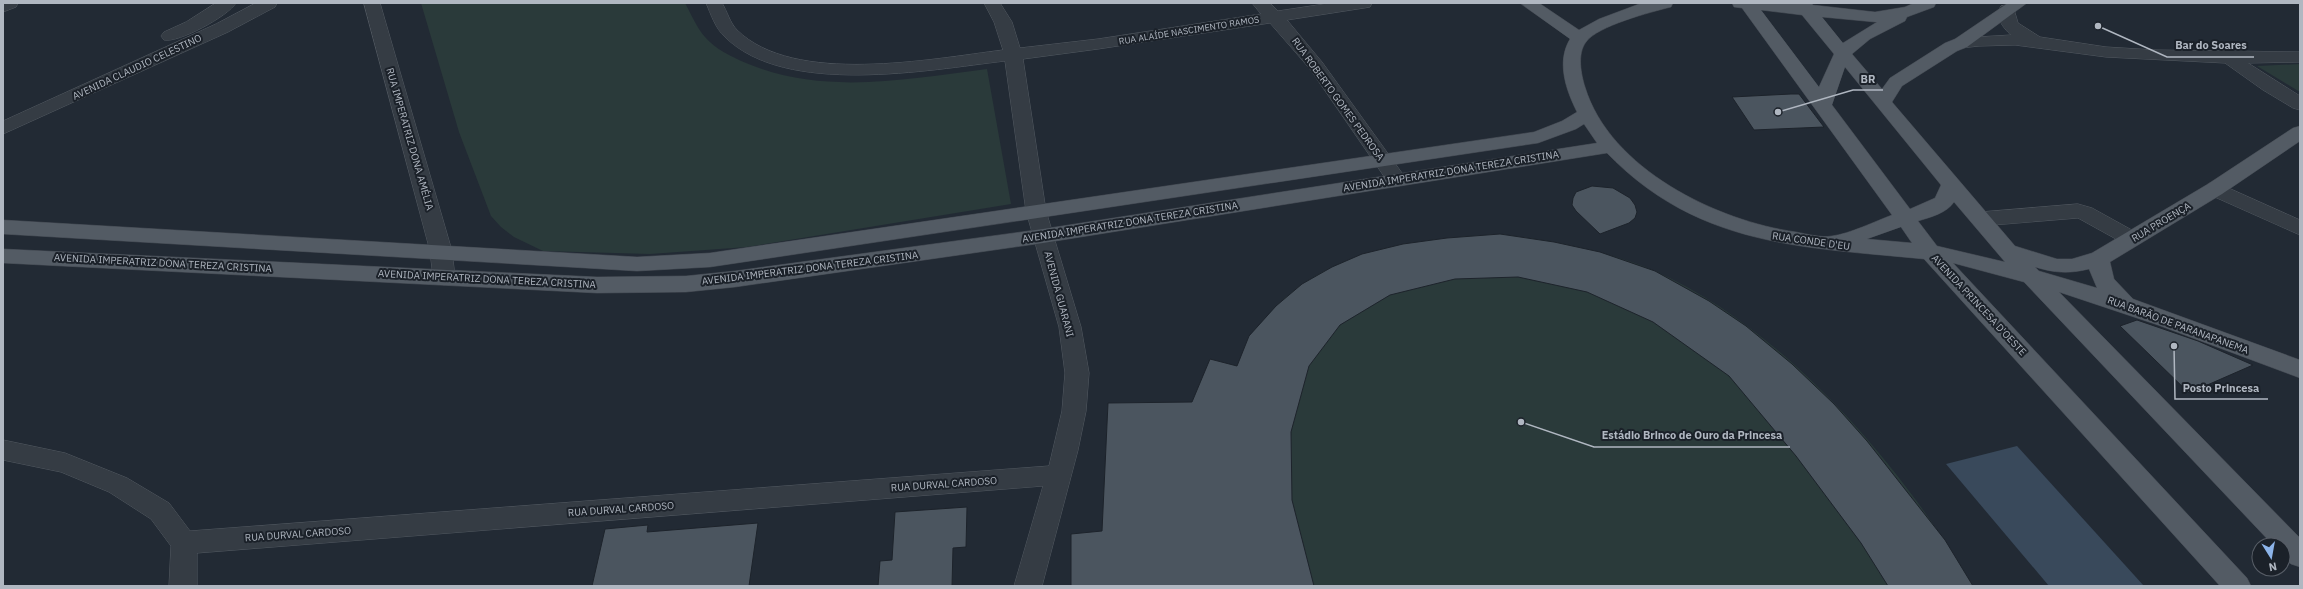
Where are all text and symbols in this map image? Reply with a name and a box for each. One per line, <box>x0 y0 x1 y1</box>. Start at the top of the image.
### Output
street label: RUA ALAÍDE NASCIMENTO RAMOS <box>1118 12 1260 47</box>
street label: AVENIDA CLAUDIO CELESTINO <box>70 31 204 103</box>
callout: Bar do Soares <box>2167 34 2254 57</box>
street label: RUA ROBERTO GOMES PEDROSA <box>1289 35 1387 164</box>
text: Bar do Soares <box>2175 38 2247 52</box>
street label: RUA IMPERATRIZ DONA AMÉLIA <box>383 66 437 212</box>
callout: BR <box>1853 67 1883 90</box>
text: BR <box>1861 72 1875 86</box>
street label: AVENIDA IMPERATRIZ DONA TEREZA CRISTINA <box>1342 147 1560 194</box>
street label: AVENIDA IMPERATRIZ DONA TEREZA CRISTINA <box>1021 198 1239 245</box>
street label: RUA PROENÇA <box>2129 199 2193 245</box>
street label: RUA CONDE D'EU <box>1771 229 1851 253</box>
street label: AVENIDA IMPERATRIZ DONA TEREZA CRISTINA <box>701 248 920 288</box>
street label: AVENIDA GUARANI <box>1041 250 1077 338</box>
street label: AVENIDA IMPERATRIZ DONA TEREZA CRISTINA <box>54 251 273 275</box>
street label: AVENIDA PRINCESA D'OESTE <box>1929 252 2029 358</box>
street label: AVENIDA IMPERATRIZ DONA TEREZA CRISTINA <box>378 267 597 291</box>
street label: RUA BARÃO DE PARANAPANEMA <box>2106 293 2251 357</box>
callout: Posto Princesa <box>2175 376 2268 399</box>
text: Posto Princesa <box>2183 381 2259 395</box>
callout: Estádio Brinco de Ouro da Princesa <box>1594 424 1790 447</box>
text: Estádio Brinco de Ouro da Princesa <box>1602 428 1782 442</box>
street label: RUA DURVAL CARDOSO <box>890 474 998 494</box>
street label: RUA DURVAL CARDOSO <box>567 499 675 519</box>
street label: RUA DURVAL CARDOSO <box>244 524 352 544</box>
north arrow <box>2251 537 2291 577</box>
text: N <box>2268 559 2278 574</box>

